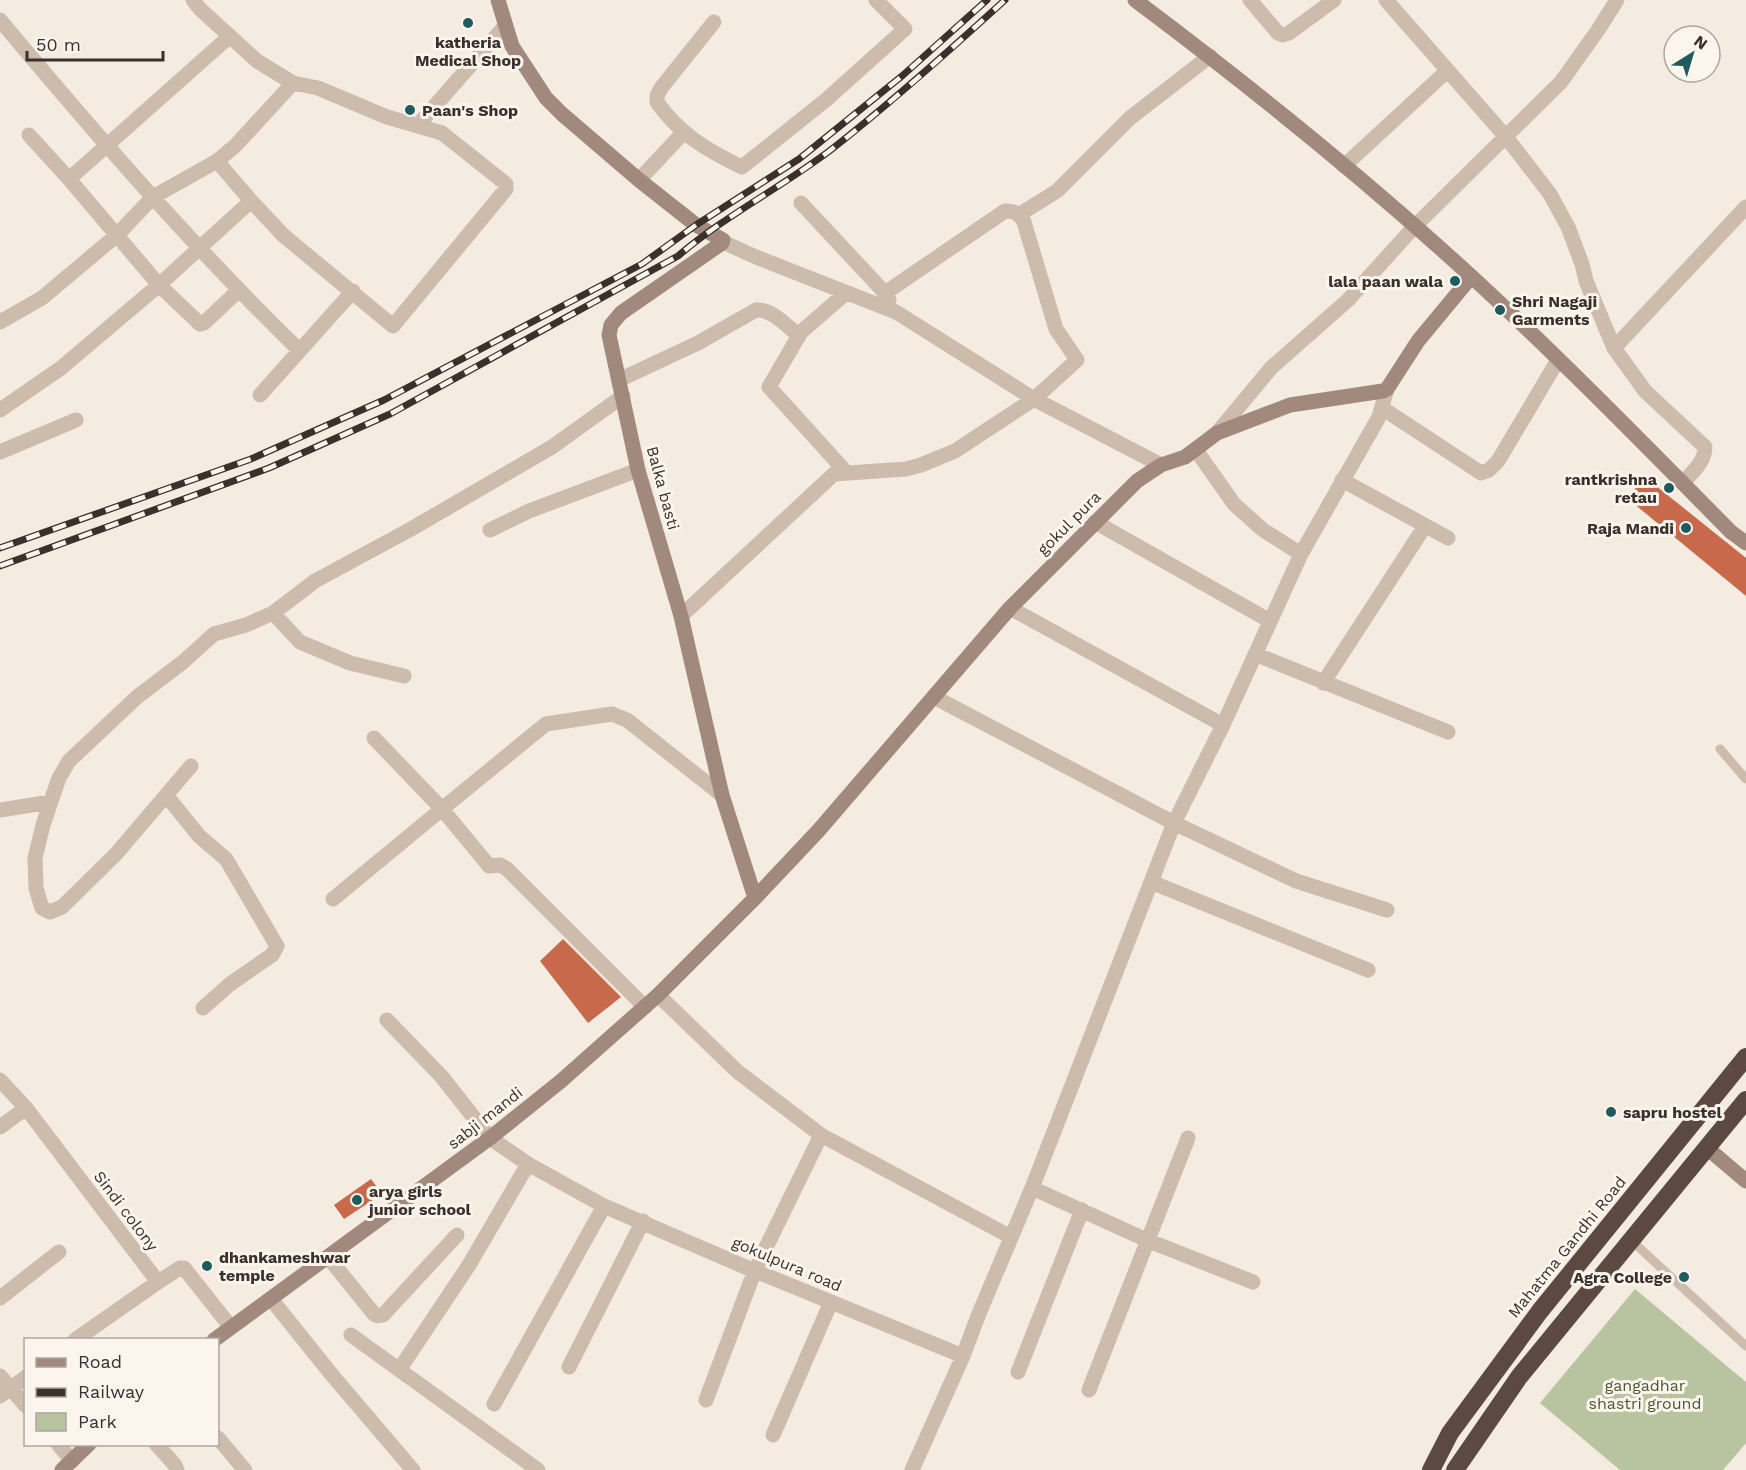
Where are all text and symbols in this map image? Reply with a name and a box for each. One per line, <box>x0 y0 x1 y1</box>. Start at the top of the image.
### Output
marker: katheria Medical Shop <box>461 16 475 30</box>
scale bar <box>27 24 164 62</box>
north arrow <box>1662 24 1722 84</box>
text: N <box>1690 31 1711 54</box>
place label: katheria Medical Shop <box>415 33 521 70</box>
text: 50 m <box>36 34 81 55</box>
place label: Paan's Shop <box>422 101 518 120</box>
marker: Paan's Shop <box>403 103 417 117</box>
place label: lala paan wala <box>1328 272 1444 291</box>
marker: lala paan wala <box>1448 274 1462 288</box>
place label: Shri Nagaji Garments <box>1512 292 1597 329</box>
marker: Shri Nagaji Garments <box>1493 303 1507 317</box>
street label: Balka basti <box>643 444 683 532</box>
place label: rantkrishna retau <box>1565 470 1658 507</box>
marker: rantkrishna retau <box>1662 481 1676 495</box>
street label: gokul pura <box>1033 487 1105 559</box>
place label: Raja Mandi <box>1587 519 1674 538</box>
marker: Raja Mandi <box>1679 521 1693 535</box>
street label: sabji mandi <box>444 1083 526 1153</box>
place label: sapru hostel <box>1623 1103 1722 1122</box>
marker: sapru hostel <box>1604 1105 1618 1119</box>
street label: Sindi colony <box>90 1167 163 1255</box>
street label: Mahatma Gandhi Road <box>1504 1172 1630 1322</box>
place label: arya girls junior school <box>367 1182 472 1219</box>
marker: arya girls junior school <box>350 1193 364 1207</box>
street label: gokulpura road <box>729 1232 845 1296</box>
place label: dhankameshwar temple <box>219 1248 351 1285</box>
marker: dhankameshwar temple <box>200 1259 214 1273</box>
place label: Agra College <box>1573 1268 1672 1287</box>
marker: Agra College <box>1677 1270 1691 1284</box>
legend <box>24 1338 219 1446</box>
text: Road <box>78 1351 122 1372</box>
park label: gangadhar shastri ground <box>1589 1376 1701 1413</box>
text: Railway <box>78 1381 145 1402</box>
text: Park <box>78 1411 117 1432</box>

